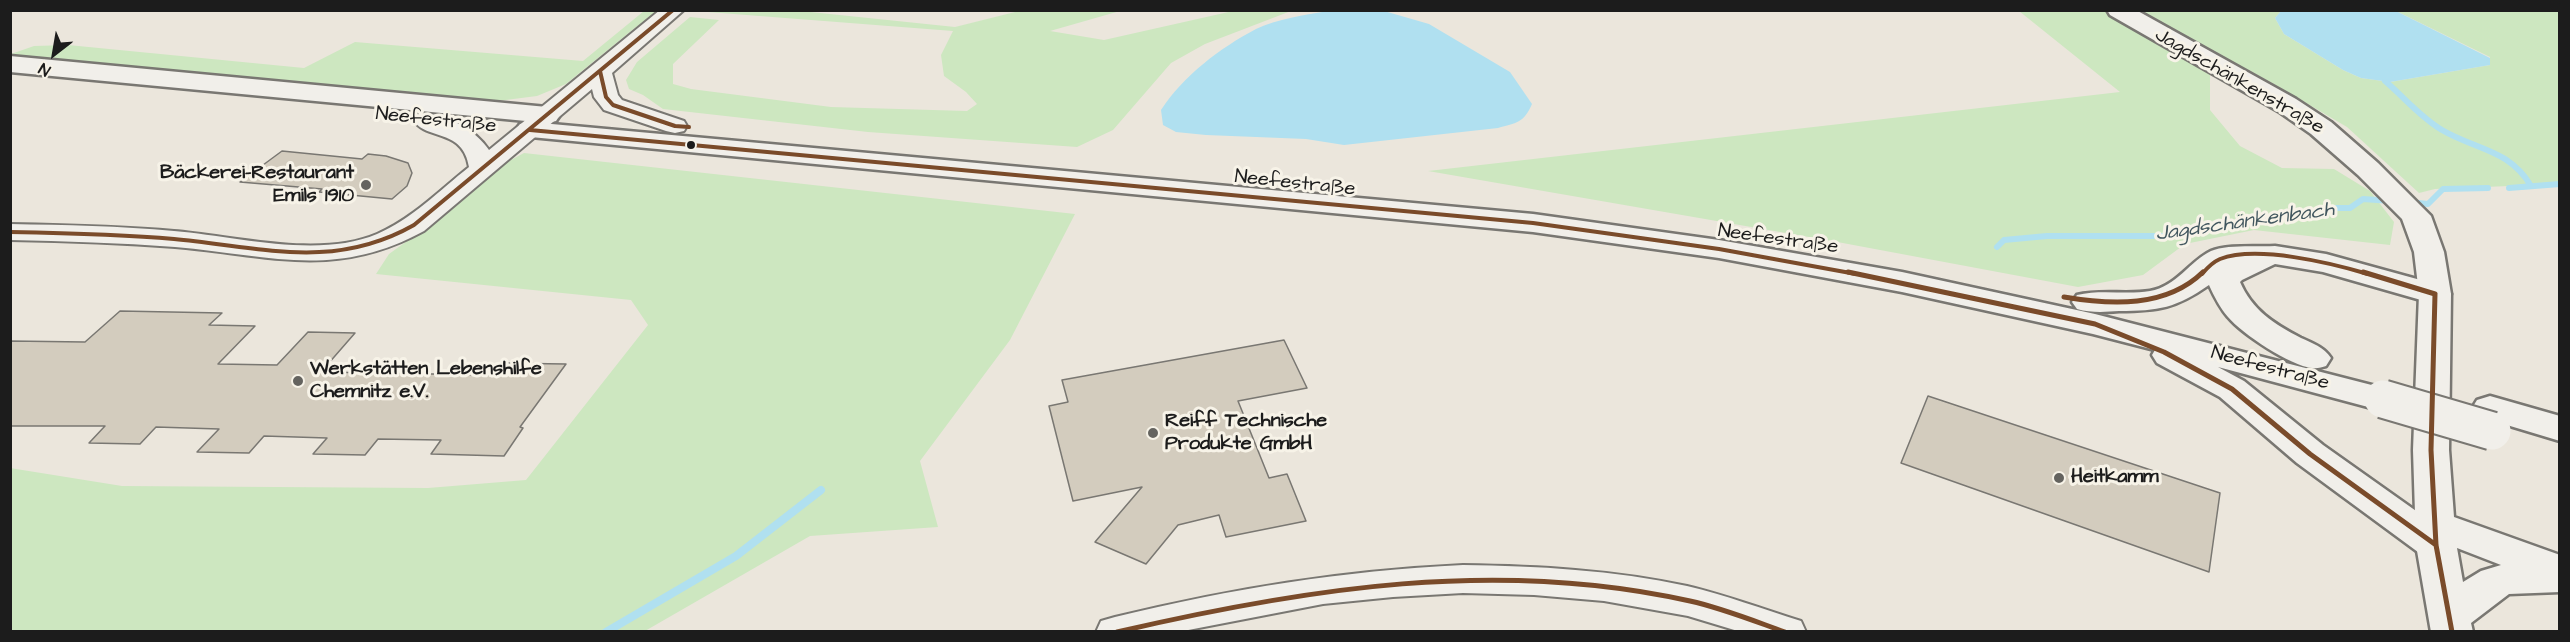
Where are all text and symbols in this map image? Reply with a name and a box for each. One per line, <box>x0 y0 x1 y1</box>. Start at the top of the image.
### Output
north arrow <box>24 24 84 84</box>
street label: Jagdschänkenstraße <box>2150 24 2328 140</box>
text: N <box>35 57 55 81</box>
street label: Neefestraße <box>374 103 498 139</box>
unlabelled marker <box>685 139 697 151</box>
place label: Bäckerei-Restaurant Emils 1910 <box>160 162 354 209</box>
street label: Neefestraße <box>1233 166 1357 202</box>
marker: Bäckerei-Restaurant Emils 1910 <box>359 178 373 192</box>
water label: Jagdschänkenbach <box>2154 198 2336 248</box>
street label: Neefestraße <box>1716 220 1840 260</box>
street label: Neefestraße <box>2208 342 2332 396</box>
place label: Werkstätten Lebenshilfe Chemnitz e.V. <box>310 358 542 405</box>
marker: Werkstätten Lebenshilfe Chemnitz e.V. <box>291 374 305 388</box>
place label: Reiff Technische Produkte GmbH <box>1165 410 1327 457</box>
marker: Reiff Technische Produkte GmbH <box>1146 426 1160 440</box>
place label: Heitkamm <box>2071 466 2159 490</box>
marker: Heitkamm <box>2052 471 2066 485</box>

